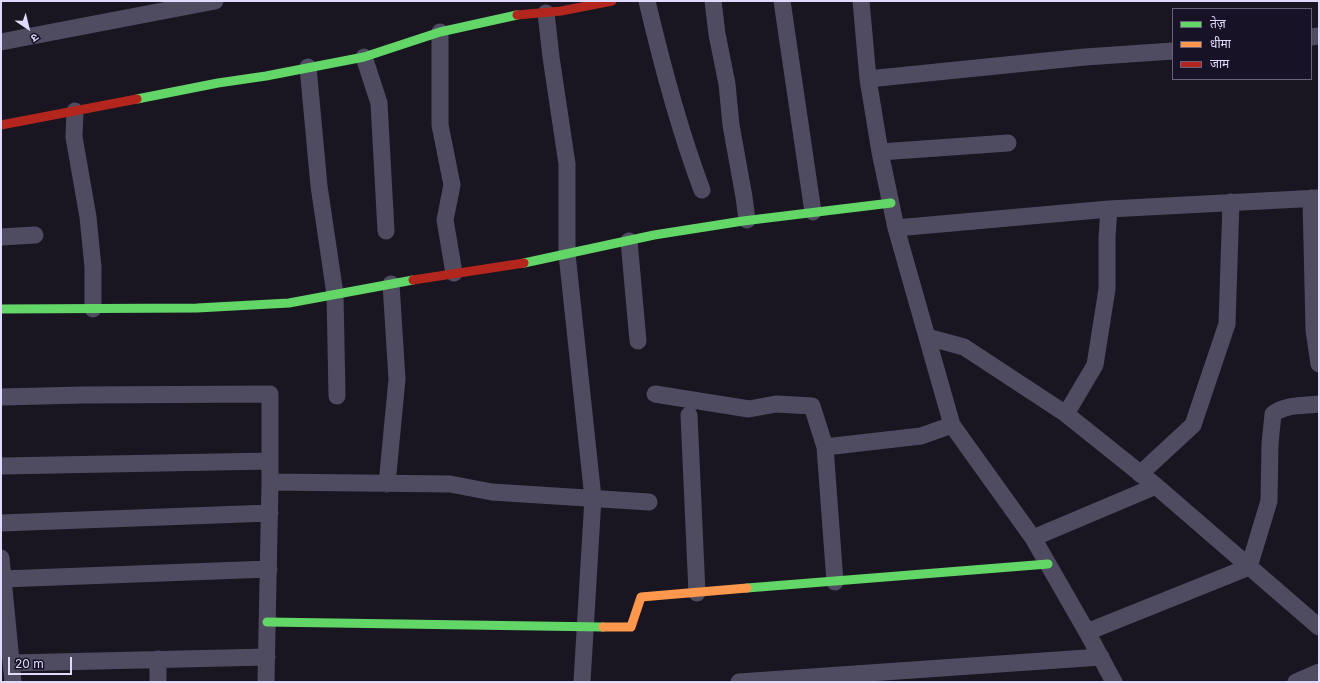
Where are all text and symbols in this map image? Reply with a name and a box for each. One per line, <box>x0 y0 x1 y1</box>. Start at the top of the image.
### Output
north arrow <box>8 8 48 48</box>
legend <box>1172 8 1312 80</box>
text: तेज़ <box>1210 16 1226 31</box>
text: उ <box>28 30 42 45</box>
text: धीमा <box>1210 36 1231 51</box>
text: जाम <box>1210 56 1229 71</box>
scale bar <box>10 649 74 675</box>
text: 20 m <box>15 656 44 671</box>

